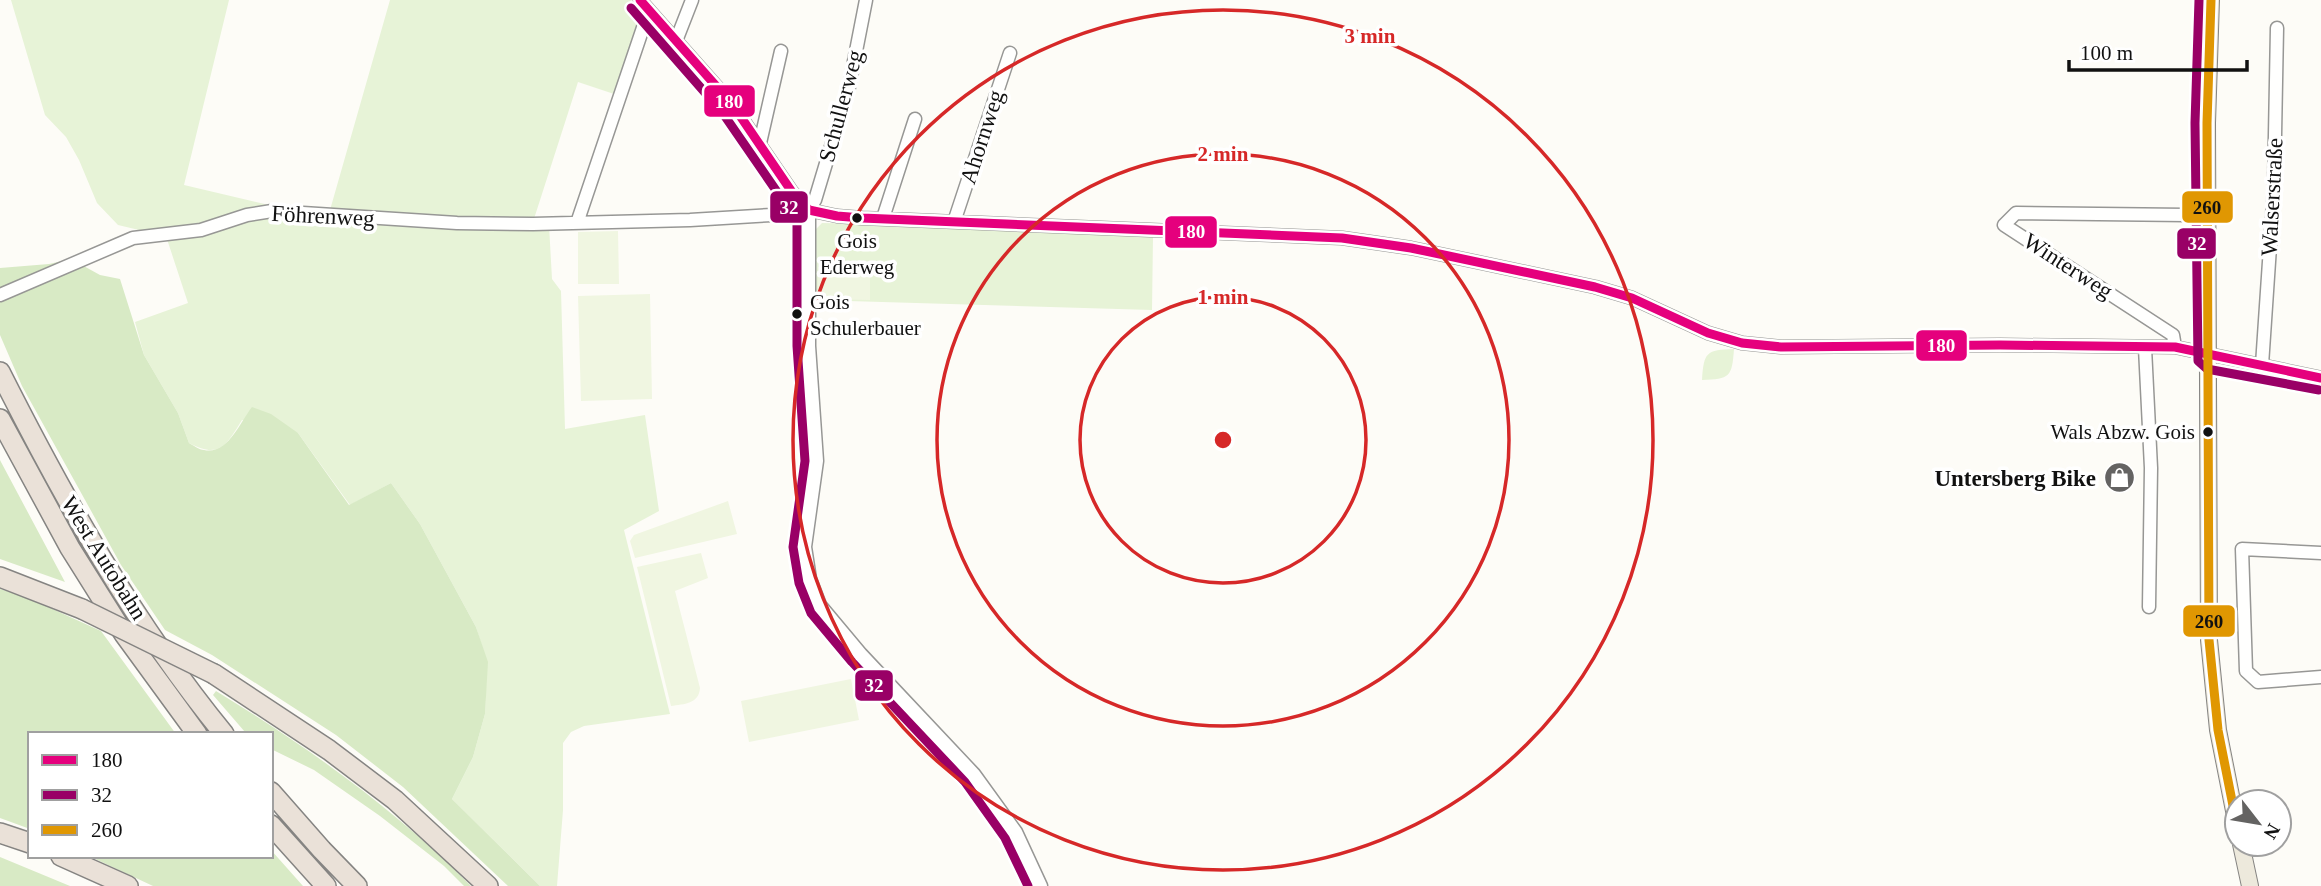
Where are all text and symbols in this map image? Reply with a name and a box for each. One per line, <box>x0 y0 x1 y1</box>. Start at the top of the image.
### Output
text: 3 min <box>1345 24 1396 48</box>
scale bar <box>2069 28 2248 72</box>
text: 100 m <box>2080 41 2133 65</box>
street label: Schullerweg <box>814 47 868 165</box>
line badge: 180 <box>703 84 756 118</box>
street label: Ahornweg <box>955 86 1009 187</box>
text: 180 <box>715 91 743 112</box>
street label: Walserstraße <box>2256 137 2288 257</box>
text: 2 min <box>1198 142 1249 166</box>
line badge: 32 <box>769 190 809 224</box>
line badge: 260 <box>2181 190 2234 224</box>
text: 32 <box>780 197 799 218</box>
text: 260 <box>2193 197 2221 218</box>
street label: Föhrenweg <box>271 201 376 231</box>
marker: Gois Ederweg <box>850 211 864 225</box>
line badge: 180 <box>1164 215 1218 249</box>
text: 180 <box>1177 221 1205 242</box>
line badge: 32 <box>2176 227 2217 260</box>
street label: Winterweg <box>2019 228 2118 304</box>
place label: Gois Ederweg <box>820 229 895 279</box>
text: 32 <box>2188 233 2207 254</box>
text: 1 min <box>1198 285 1249 309</box>
place label: Gois Schulerbauer <box>810 290 921 340</box>
marker: Gois Schulerbauer <box>790 307 804 321</box>
line badge: 180 <box>1915 329 1968 362</box>
text: 180 <box>1927 335 1955 356</box>
place label: Wals Abzw. Gois <box>2050 420 2195 444</box>
marker: Wals Abzw. Gois <box>2201 425 2215 439</box>
centre of rings <box>1211 428 1235 452</box>
shop icon: Untersberg Bike <box>2102 461 2136 495</box>
place label: Untersberg Bike <box>1934 466 2096 491</box>
street label: West Autobahn <box>56 492 152 625</box>
line badge: 260 <box>2182 604 2236 638</box>
text: 260 <box>2195 611 2223 632</box>
line badge: 32 <box>854 669 894 702</box>
text: 32 <box>865 675 884 696</box>
legend <box>28 732 273 858</box>
text: 180 <box>91 748 123 772</box>
text: 32 <box>91 783 112 807</box>
north arrow <box>2223 788 2293 858</box>
text: 260 <box>91 818 123 842</box>
text: N <box>2259 820 2285 843</box>

